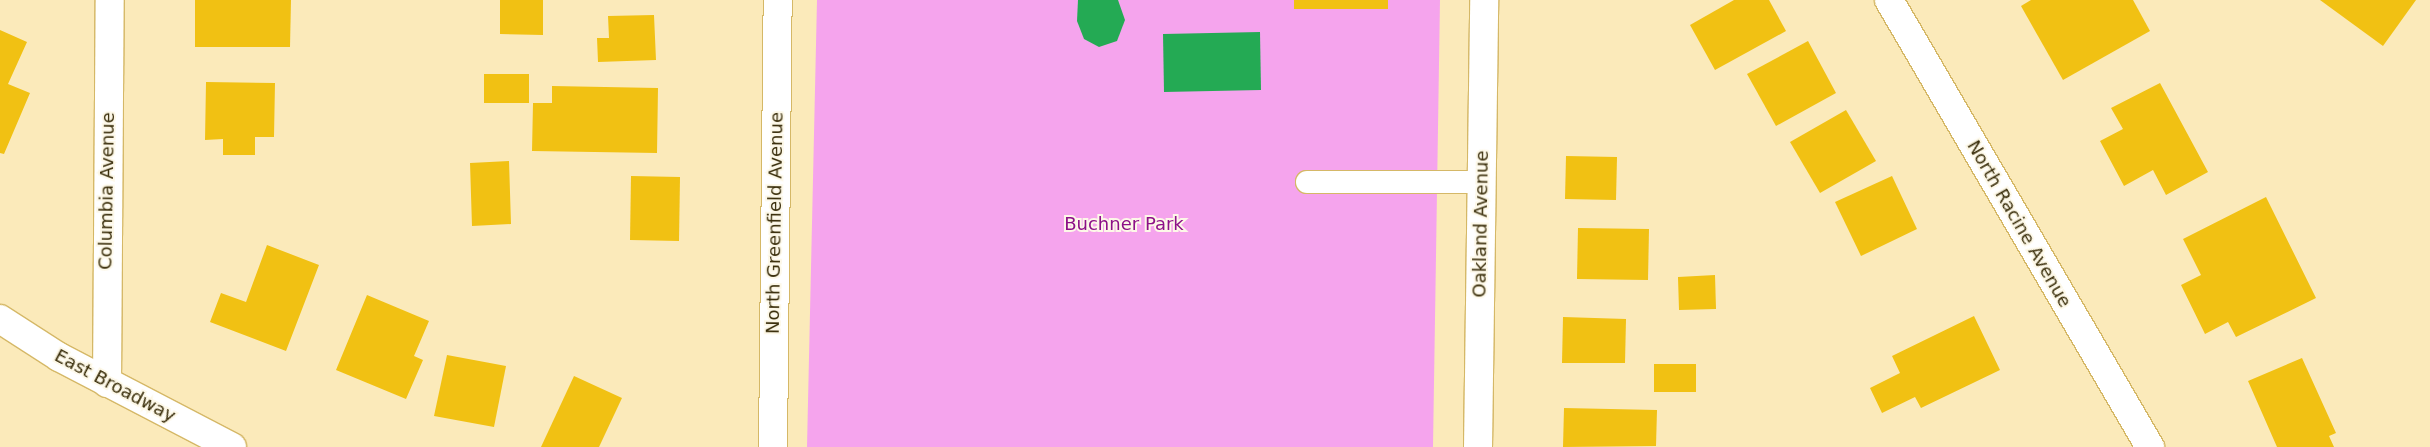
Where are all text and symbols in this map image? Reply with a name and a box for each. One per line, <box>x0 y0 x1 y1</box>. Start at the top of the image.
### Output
street label: Columbia Avenue <box>95 112 119 270</box>
street label: North Greenfield Avenue <box>762 112 788 334</box>
street label: North Racine Avenue <box>1962 137 2076 311</box>
street label: Oakland Avenue <box>1469 150 1493 298</box>
park label: Buchner Park <box>1064 213 1184 235</box>
street label: East Broadway <box>51 345 179 427</box>

